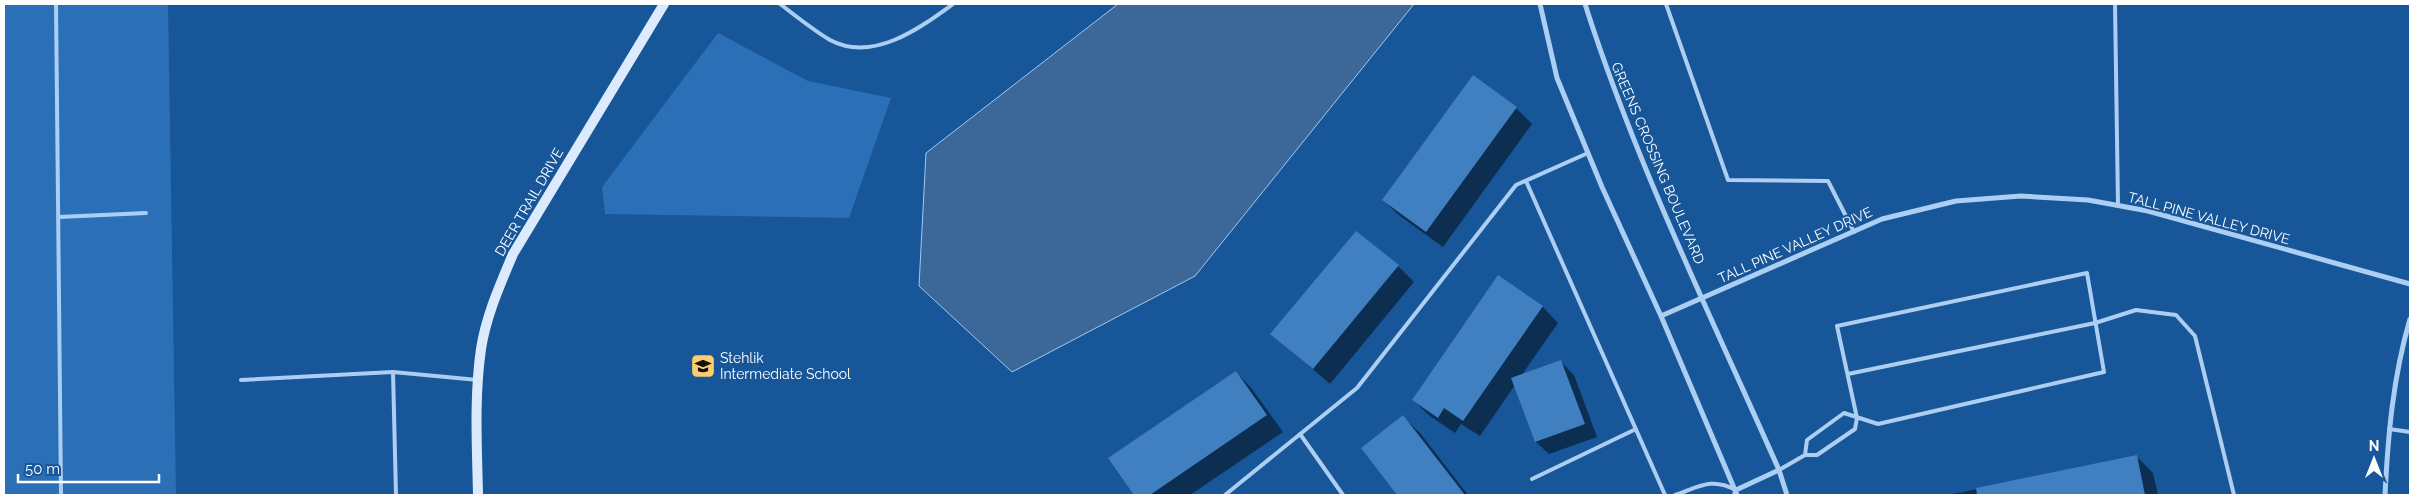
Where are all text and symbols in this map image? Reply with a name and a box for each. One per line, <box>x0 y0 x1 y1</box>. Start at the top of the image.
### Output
street label: GREENS CROSSING BOULEVARD <box>1608 60 1708 266</box>
street label: DEER TRAIL DRIVE <box>492 145 566 259</box>
street label: TALL PINE VALLEY DRIVE <box>2126 189 2292 247</box>
street label: TALL PINE VALLEY DRIVE <box>1715 204 1875 286</box>
place label: Stehlik Intermediate School <box>720 350 851 382</box>
school or university icon: Stehlik Intermediate School <box>690 353 716 379</box>
north arrow <box>2349 434 2399 484</box>
text: N <box>2369 438 2379 454</box>
scale bar <box>18 452 159 484</box>
text: 50 m <box>25 460 60 478</box>

